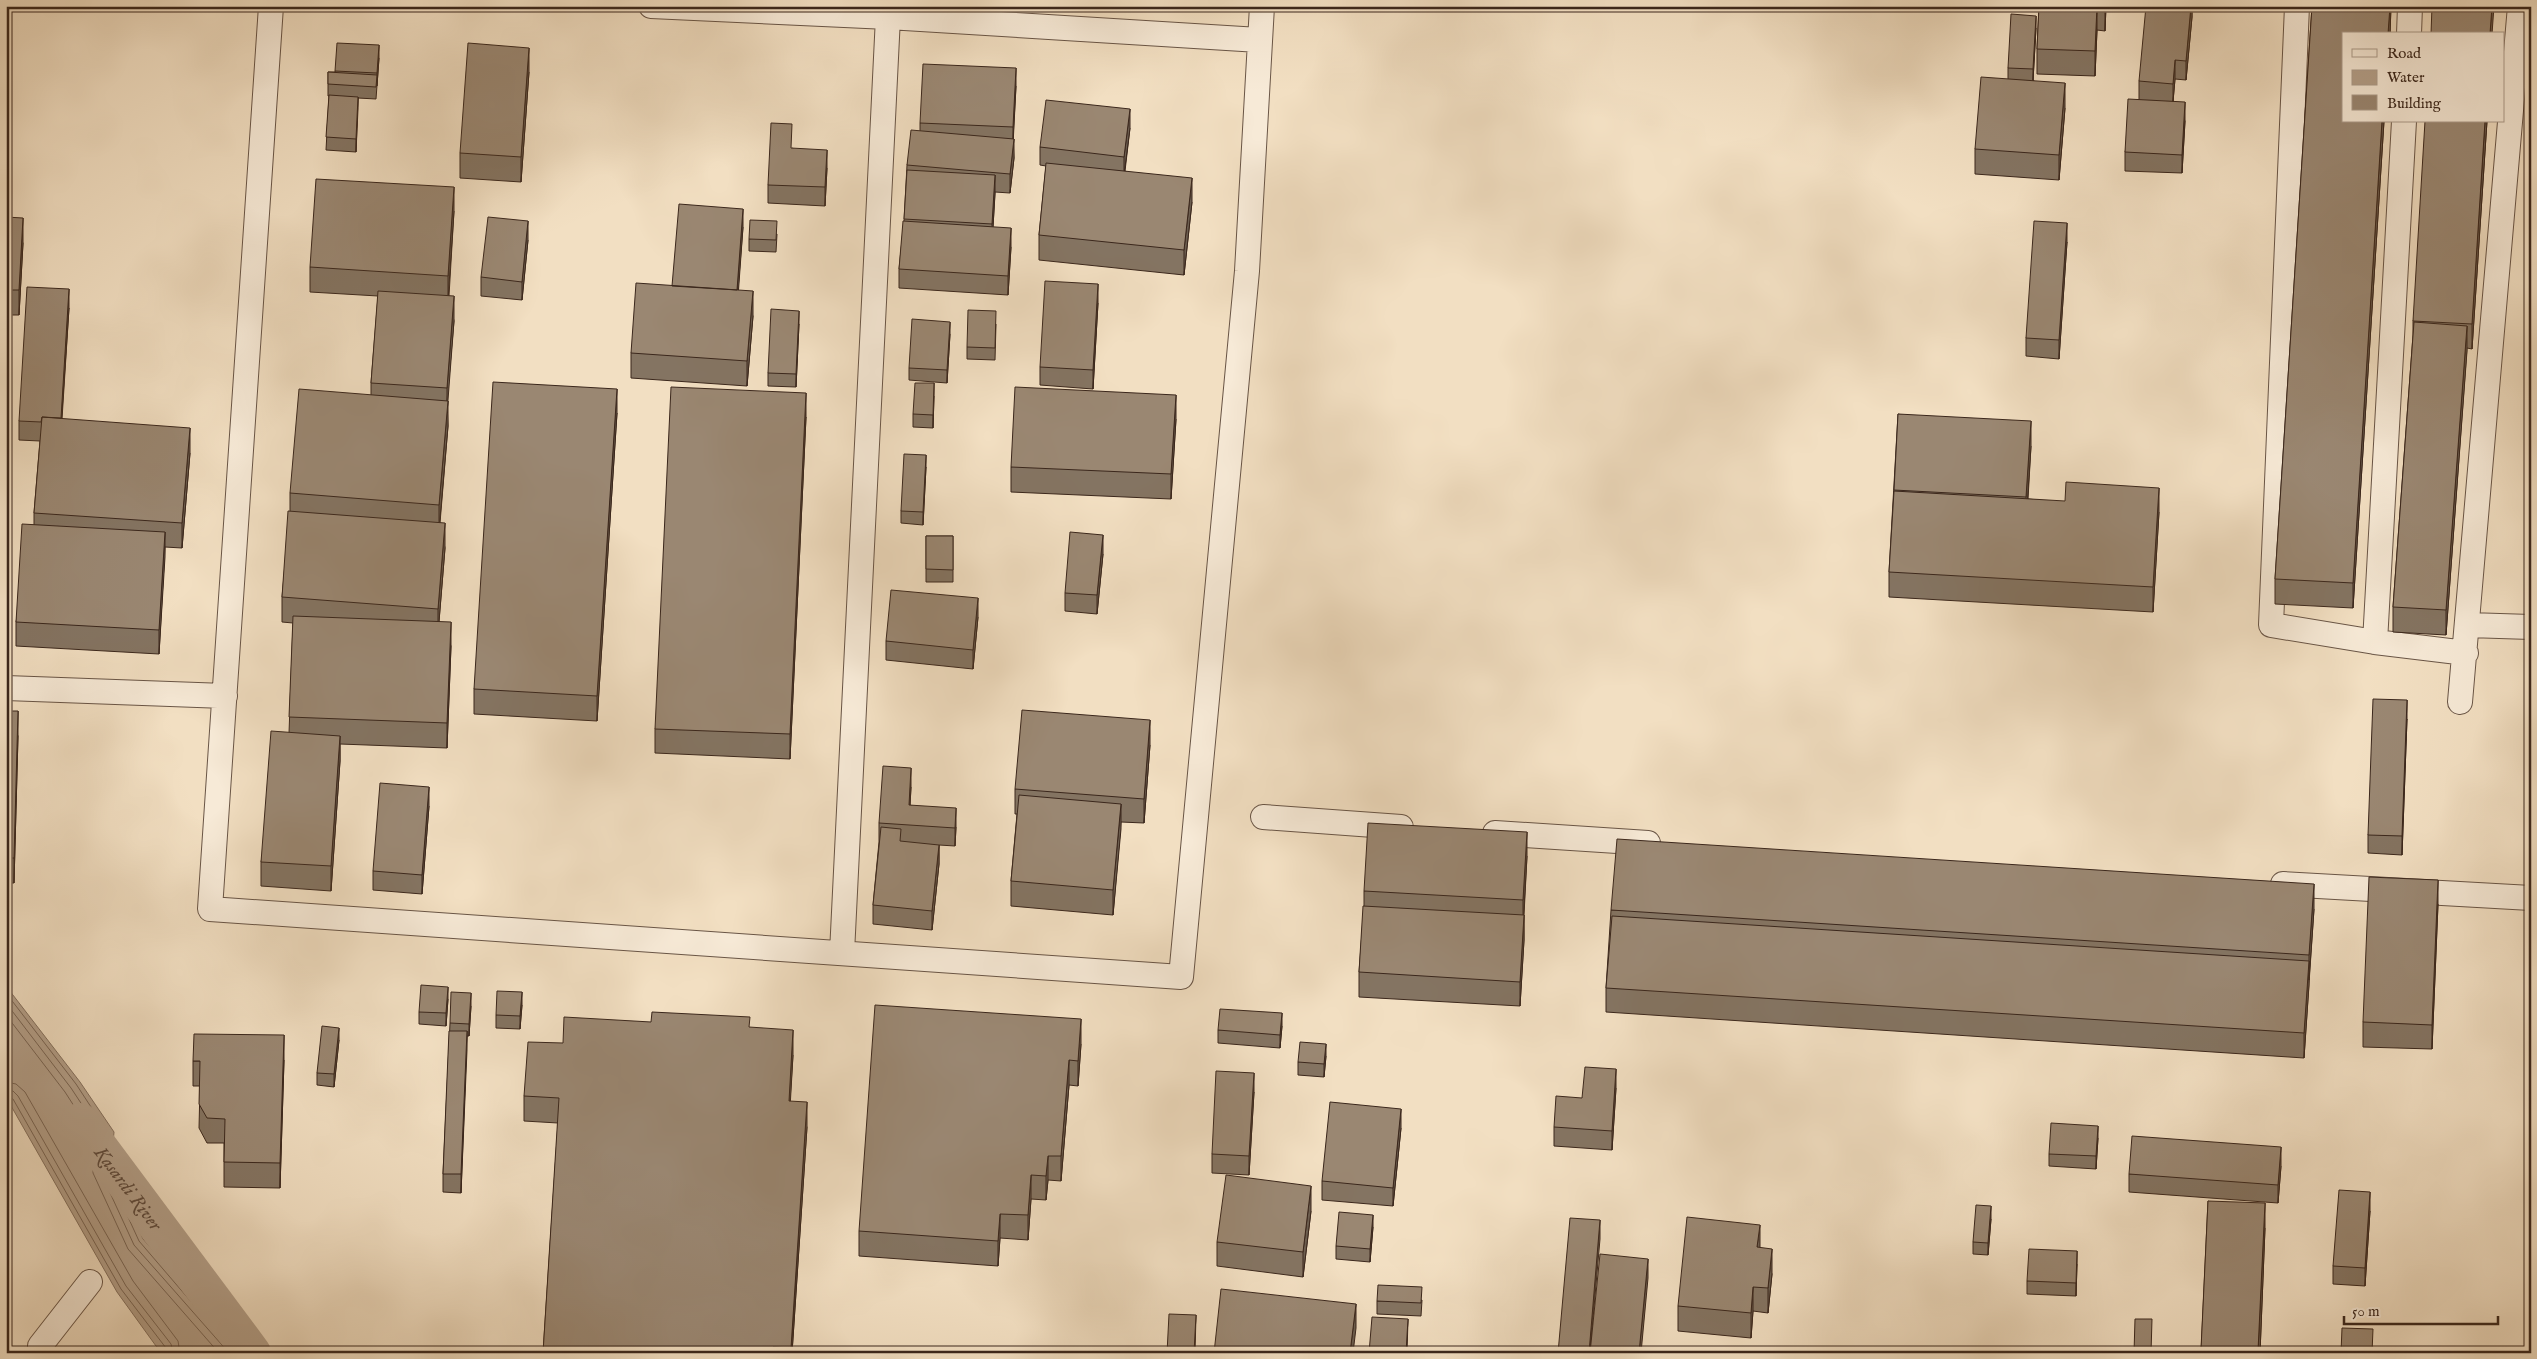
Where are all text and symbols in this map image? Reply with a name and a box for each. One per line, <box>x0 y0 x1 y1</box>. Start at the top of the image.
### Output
legend <box>2342 32 2504 122</box>
text: Road <box>2387 44 2422 63</box>
text: Water <box>2387 68 2425 87</box>
text: Building <box>2387 94 2442 113</box>
water label: Kasardi River <box>88 1141 168 1237</box>
scale bar <box>2344 1294 2498 1326</box>
text: 50 m <box>2352 1302 2380 1321</box>

